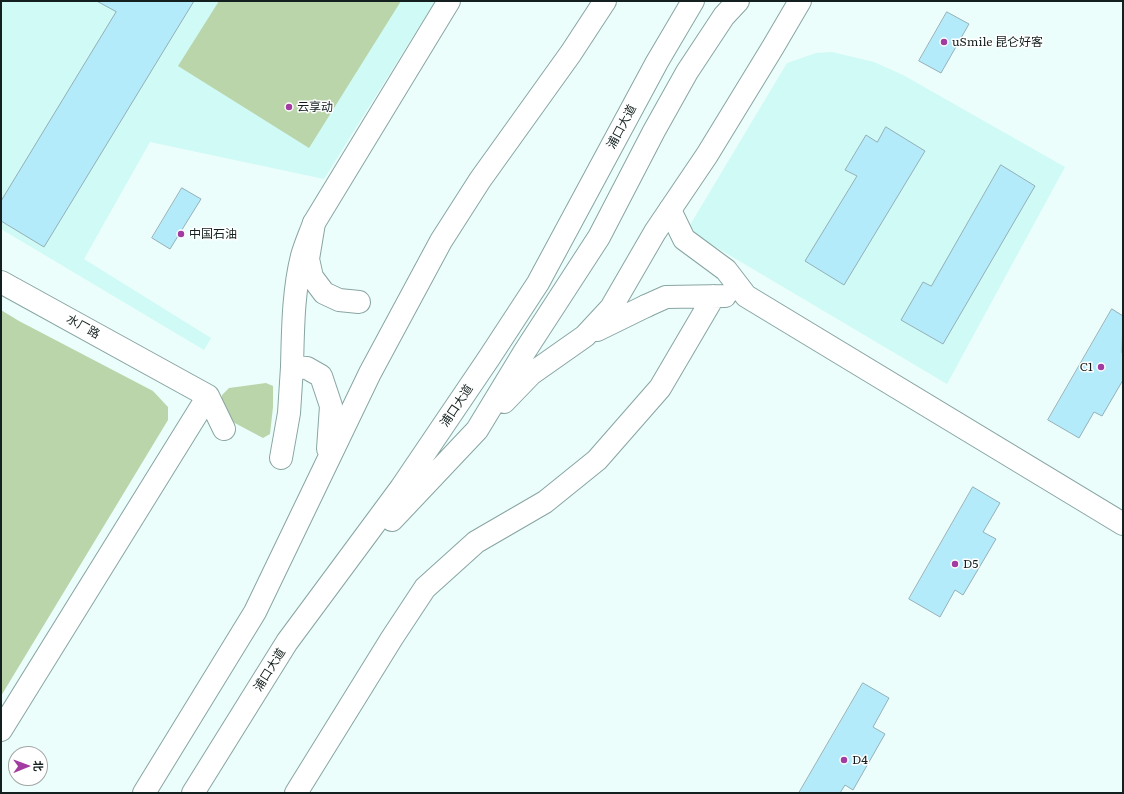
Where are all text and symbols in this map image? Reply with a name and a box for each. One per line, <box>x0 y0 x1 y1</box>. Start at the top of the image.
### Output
place label: uSmile 昆仑好客 <box>952 35 1043 49</box>
marker: uSmile 昆仑好客 <box>939 37 949 47</box>
place label: 云享动 <box>297 100 333 114</box>
marker: 云享动 <box>284 102 294 112</box>
street label: 浦口大道 <box>604 102 640 152</box>
place label: 中国石油 <box>189 227 237 241</box>
marker: 中国石油 <box>176 229 186 239</box>
street label: 水厂路 <box>64 312 102 342</box>
place label: C1 <box>1080 360 1093 374</box>
marker: C1 <box>1096 362 1106 372</box>
street label: 浦口大道 <box>438 382 476 430</box>
place label: D5 <box>963 557 978 571</box>
marker: D5 <box>950 559 960 569</box>
street label: 浦口大道 <box>251 646 289 694</box>
north arrow <box>8 746 48 786</box>
place label: D4 <box>852 753 868 767</box>
marker: D4 <box>839 755 849 765</box>
text: 北 <box>31 760 47 771</box>

